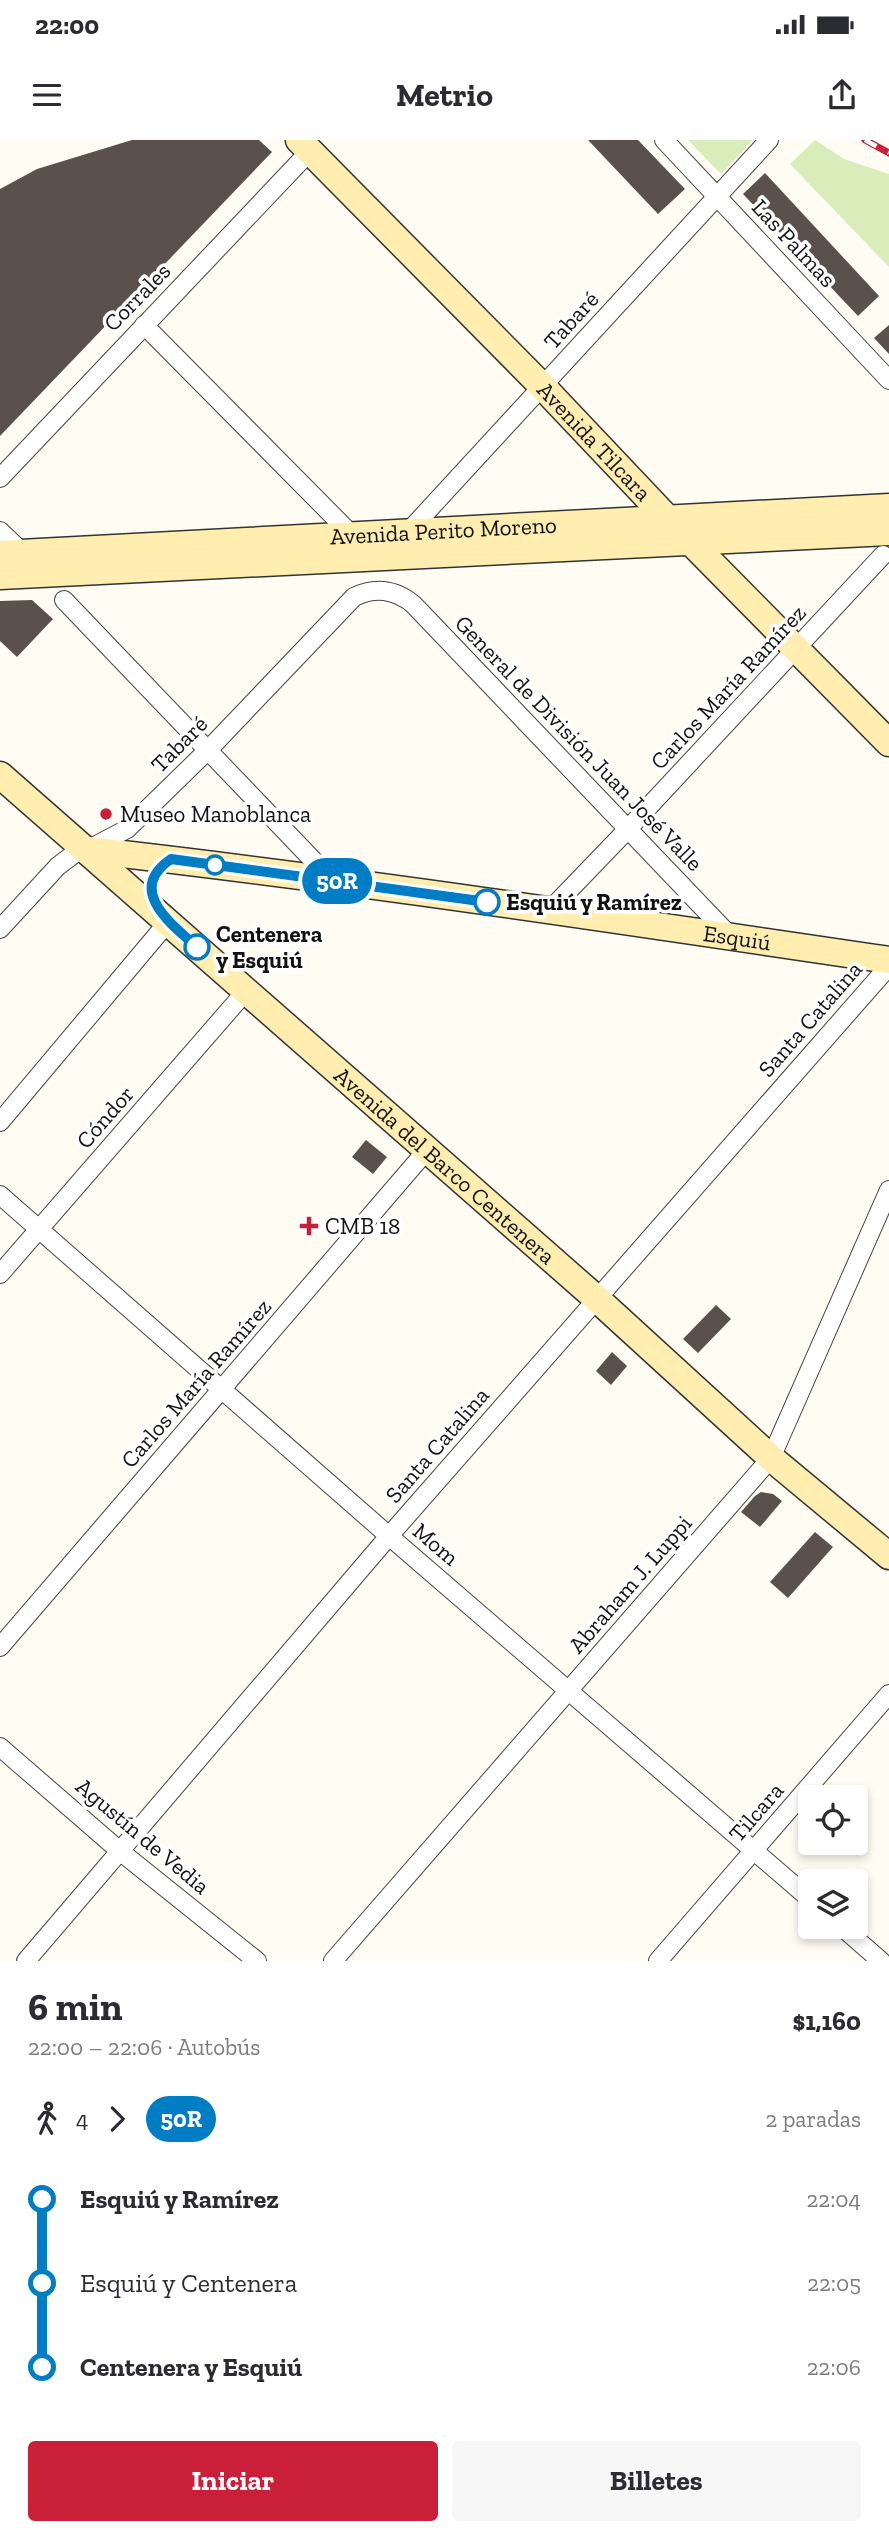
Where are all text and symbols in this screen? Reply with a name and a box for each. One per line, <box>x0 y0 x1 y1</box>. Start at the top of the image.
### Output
text: 22:00 <box>35 9 99 41</box>
icon: menu <box>28 76 66 114</box>
text: Metrio <box>396 76 493 114</box>
icon: share <box>823 76 861 114</box>
street label: Las Palmas <box>746 193 842 293</box>
street label: Corrales <box>98 257 176 337</box>
street label: Tabaré <box>538 285 604 355</box>
street label: Avenida Tilcara <box>531 376 657 507</box>
street label: Avenida Perito Moreno <box>329 511 557 551</box>
street label: Carlos María Ramírez <box>644 599 812 775</box>
street label: General de División Juan José Valle <box>449 609 709 877</box>
street label: Tabaré <box>145 710 213 778</box>
place label: Museo Manoblanca <box>120 800 311 828</box>
marker: Museo Manoblanca <box>98 806 114 822</box>
unlabelled marker <box>205 855 225 875</box>
line badge: 50R <box>297 858 377 904</box>
text: 50R <box>316 866 358 895</box>
place label: Esquiú y Ramírez <box>506 888 682 916</box>
marker: Esquiú y Ramírez <box>474 889 500 915</box>
street label: Esquiú <box>701 919 773 957</box>
place label: Centenera y Esquiú <box>216 920 323 974</box>
marker: Centenera y Esquiú <box>184 934 210 960</box>
street label: Santa Catalina <box>752 956 868 1082</box>
street label: Avenida del Barco Centenera <box>329 1061 561 1270</box>
street label: Cóndor <box>70 1080 140 1154</box>
place label: CMB 18 <box>325 1212 401 1240</box>
marker: CMB 18 <box>299 1216 319 1236</box>
street label: Carlos María Ramírez <box>115 1292 277 1473</box>
street label: Santa Catalina <box>379 1382 495 1508</box>
street label: Abraham J. Luppi <box>563 1509 697 1659</box>
street label: Mom <box>407 1517 465 1571</box>
street label: Agustín de Vedia <box>70 1772 216 1900</box>
street label: Tilcara <box>723 1777 789 1847</box>
map controls <box>798 1785 868 1939</box>
button: locate <box>798 1785 868 1855</box>
button: layers <box>798 1869 868 1939</box>
text: 6 min <box>28 1984 123 2030</box>
text: $1,160 <box>793 2005 861 2037</box>
text: 22:00 – 22:06 · Autobús <box>28 2033 260 2061</box>
icon: walk <box>28 2100 66 2138</box>
icon: forward <box>98 2100 136 2138</box>
text: 50R <box>160 2104 202 2133</box>
text: 4 <box>76 2105 88 2133</box>
text: 2 paradas <box>766 2105 861 2133</box>
text: Esquiú y Ramírez <box>80 2183 279 2215</box>
text: 22:04 <box>807 2185 861 2213</box>
text: Esquiú y Centenera <box>80 2267 297 2299</box>
text: 22:05 <box>807 2269 861 2297</box>
text: Centenera y Esquiú <box>80 2351 302 2383</box>
text: 22:06 <box>807 2353 861 2381</box>
button: Iniciar <box>28 2441 438 2521</box>
button: Billetes <box>452 2441 861 2521</box>

